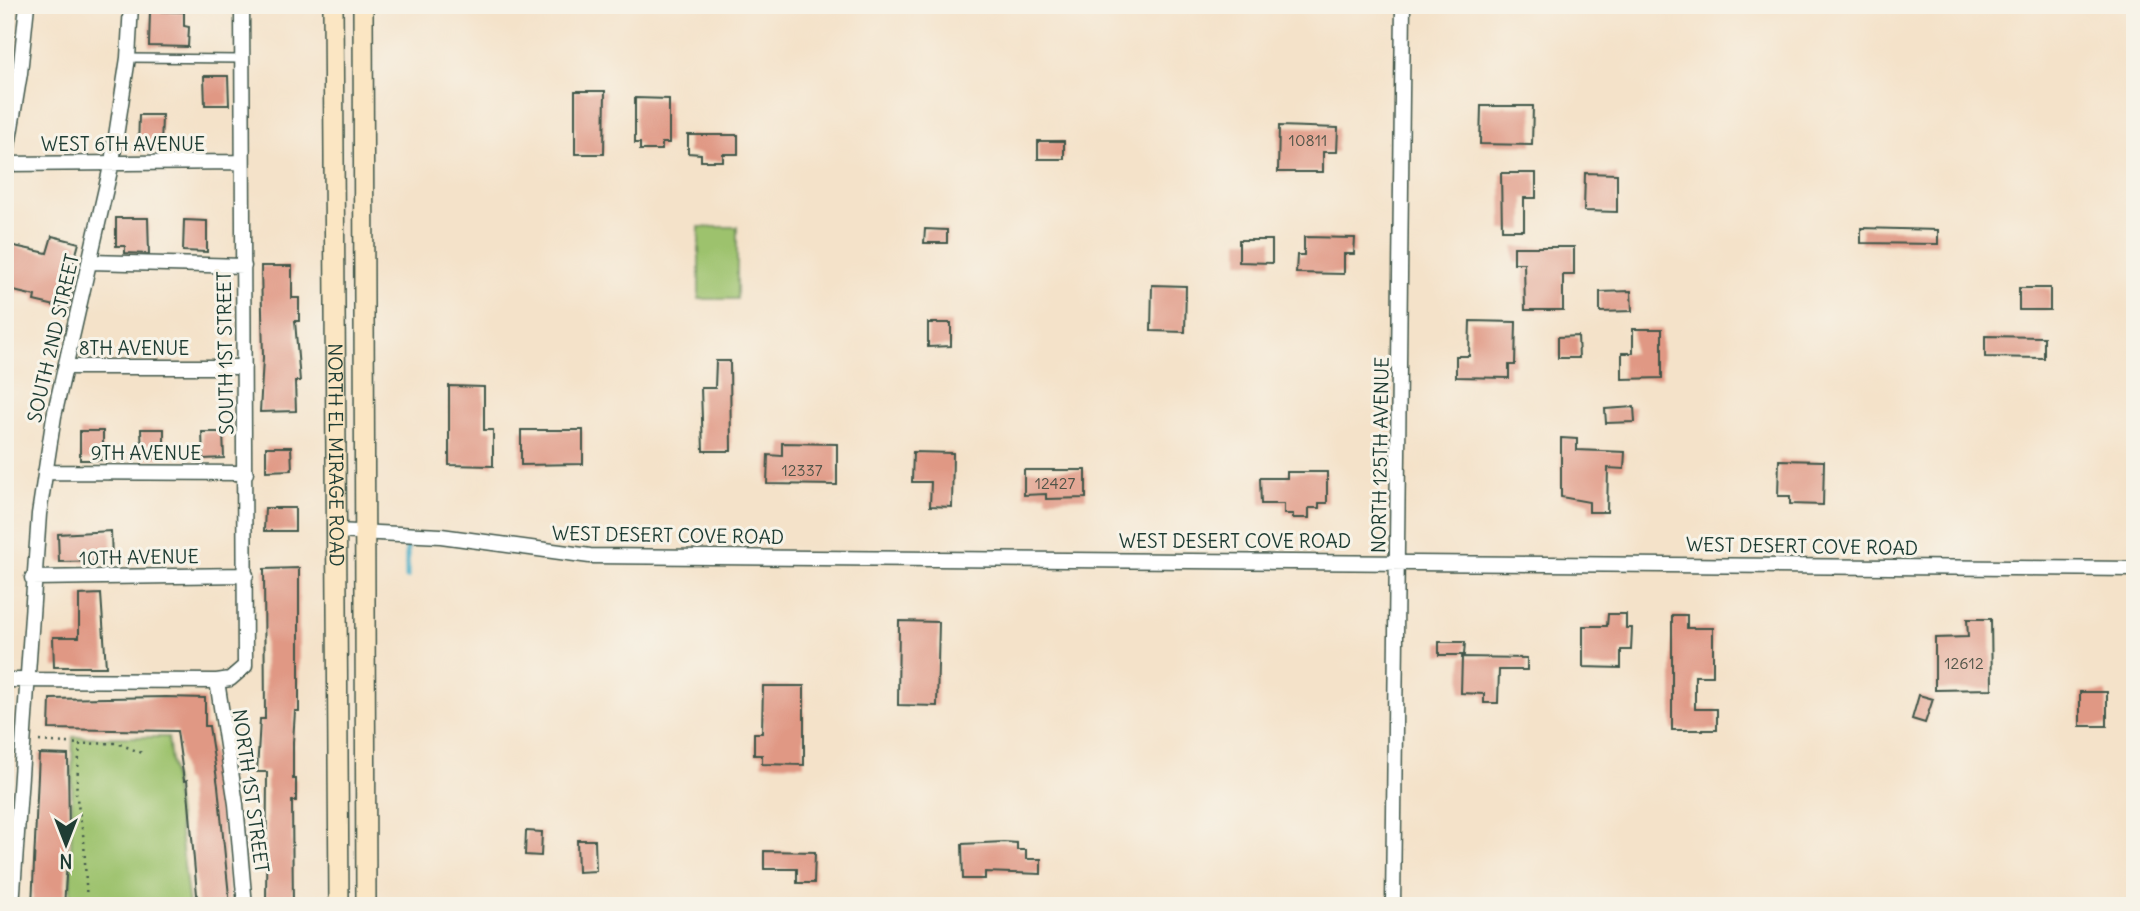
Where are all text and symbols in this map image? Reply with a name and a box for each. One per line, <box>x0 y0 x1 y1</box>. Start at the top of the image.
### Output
house number: 10811 <box>1289 130 1327 150</box>
street label: WEST 6TH AVENUE <box>41 132 205 156</box>
street label: SOUTH 2ND STREET <box>22 251 84 425</box>
street label: SOUTH 1ST STREET <box>212 271 238 435</box>
street label: 8TH AVENUE <box>79 336 189 360</box>
street label: NORTH EL MIRAGE ROAD <box>323 343 349 567</box>
street label: NORTH 125TH AVENUE <box>1366 357 1394 553</box>
street label: 9TH AVENUE <box>91 441 201 465</box>
house number: 12337 <box>781 460 823 480</box>
house number: 12427 <box>1035 473 1076 493</box>
street label: WEST DESERT COVE ROAD <box>552 521 784 549</box>
street label: WEST DESERT COVE ROAD <box>1119 529 1351 553</box>
street label: WEST DESERT COVE ROAD <box>1686 532 1918 560</box>
street label: 10TH AVENUE <box>79 544 199 570</box>
house number: 12612 <box>1944 653 1984 673</box>
street label: NORTH 1ST STREET <box>228 708 274 874</box>
north arrow <box>32 810 102 880</box>
text: N <box>59 849 73 873</box>

